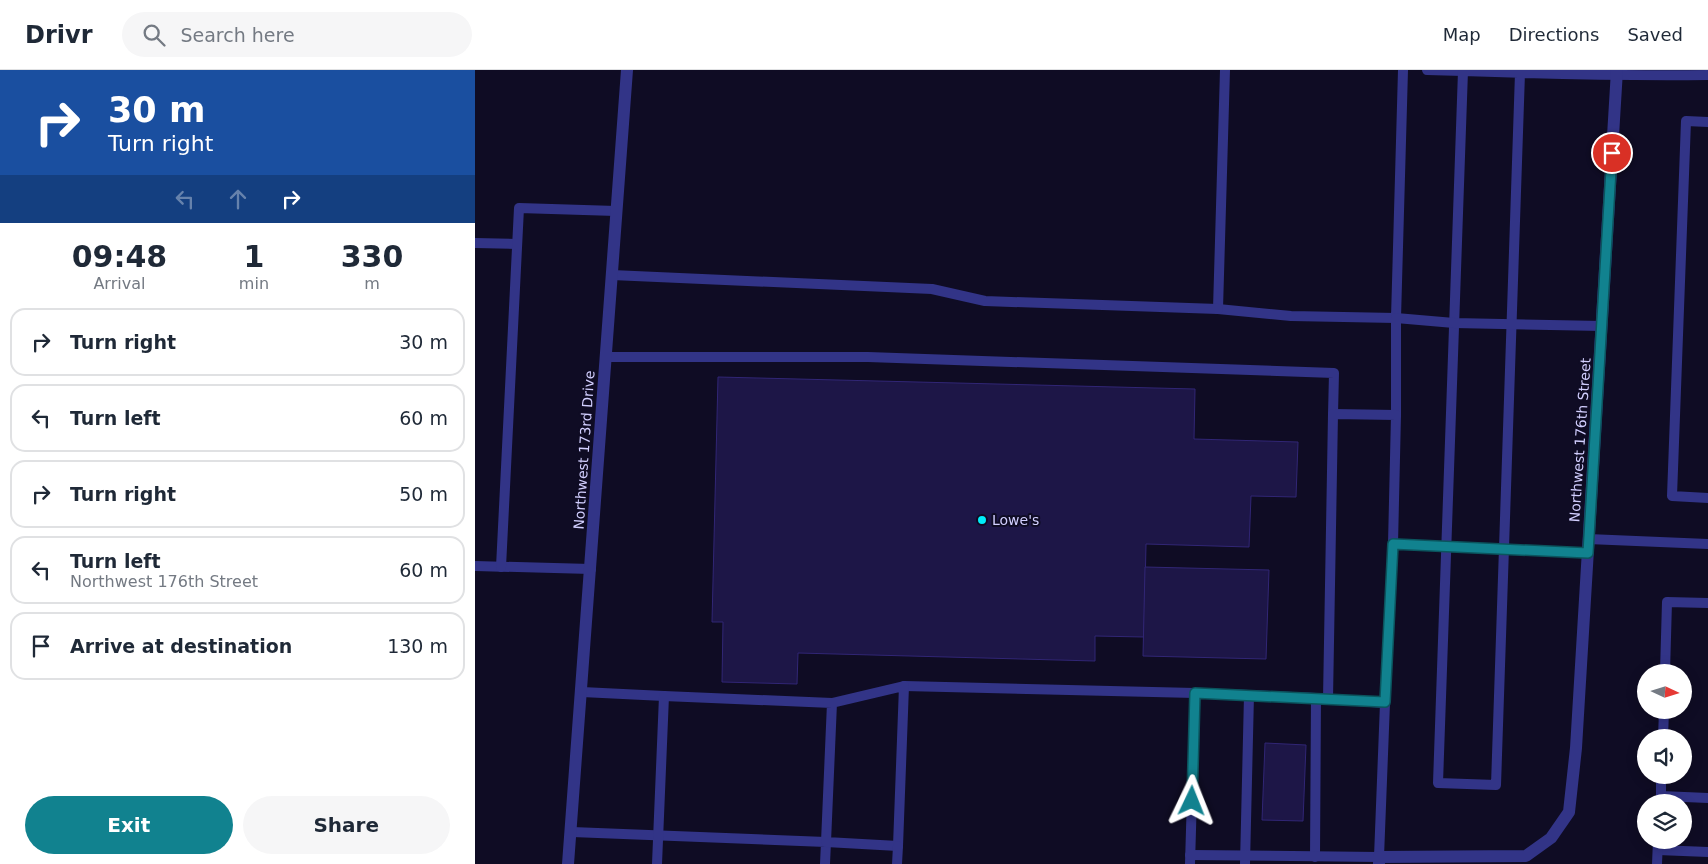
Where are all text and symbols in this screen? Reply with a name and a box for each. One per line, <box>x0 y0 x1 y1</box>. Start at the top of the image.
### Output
search box <box>122 12 472 57</box>
text: Drivr <box>25 21 92 49</box>
icon: search <box>140 21 168 49</box>
text: Search here <box>180 24 295 46</box>
text: Map <box>1443 24 1481 45</box>
text: Directions <box>1509 24 1599 45</box>
text: Saved <box>1627 24 1683 45</box>
icon: right <box>25 90 90 155</box>
text: 30 m <box>108 90 205 130</box>
text: Turn right <box>108 131 213 156</box>
pin <box>1591 132 1633 174</box>
icon: arrive <box>1598 139 1626 167</box>
icon: left <box>171 185 199 213</box>
icon: ahead <box>224 185 252 213</box>
icon: right <box>277 185 305 213</box>
text: 09:48 <box>72 239 167 274</box>
text: 1 <box>243 239 264 274</box>
text: 330 <box>341 239 403 274</box>
text: Arrival <box>93 274 145 293</box>
text: min <box>239 274 269 293</box>
text: m <box>364 274 380 293</box>
icon: right <box>27 328 55 356</box>
text: Turn right <box>70 331 176 353</box>
text: 30 m <box>399 331 448 353</box>
street label: Northwest 176th Street <box>1566 357 1594 523</box>
street label: Northwest 173rd Drive <box>570 370 598 530</box>
icon: left <box>27 404 55 432</box>
text: Turn left <box>70 407 161 429</box>
text: 60 m <box>399 407 448 429</box>
icon: right <box>27 480 55 508</box>
text: Turn right <box>70 483 176 505</box>
text: 50 m <box>399 483 448 505</box>
place label: Lowe's <box>992 512 1039 528</box>
marker: Lowe's <box>976 514 988 526</box>
text: Turn left <box>70 550 161 572</box>
icon: left <box>27 556 55 584</box>
text: 60 m <box>399 559 448 581</box>
text: Northwest 176th Street <box>70 572 258 591</box>
icon: arrive <box>27 632 55 660</box>
text: Arrive at destination <box>70 635 292 657</box>
text: 130 m <box>387 635 448 657</box>
north arrow <box>1637 664 1693 719</box>
map controls <box>1637 664 1692 849</box>
button: sound <box>1637 729 1692 784</box>
position arrow <box>1165 774 1217 826</box>
button: layers <box>1637 794 1692 849</box>
button: Exit <box>25 796 233 854</box>
button: Share <box>243 796 450 854</box>

